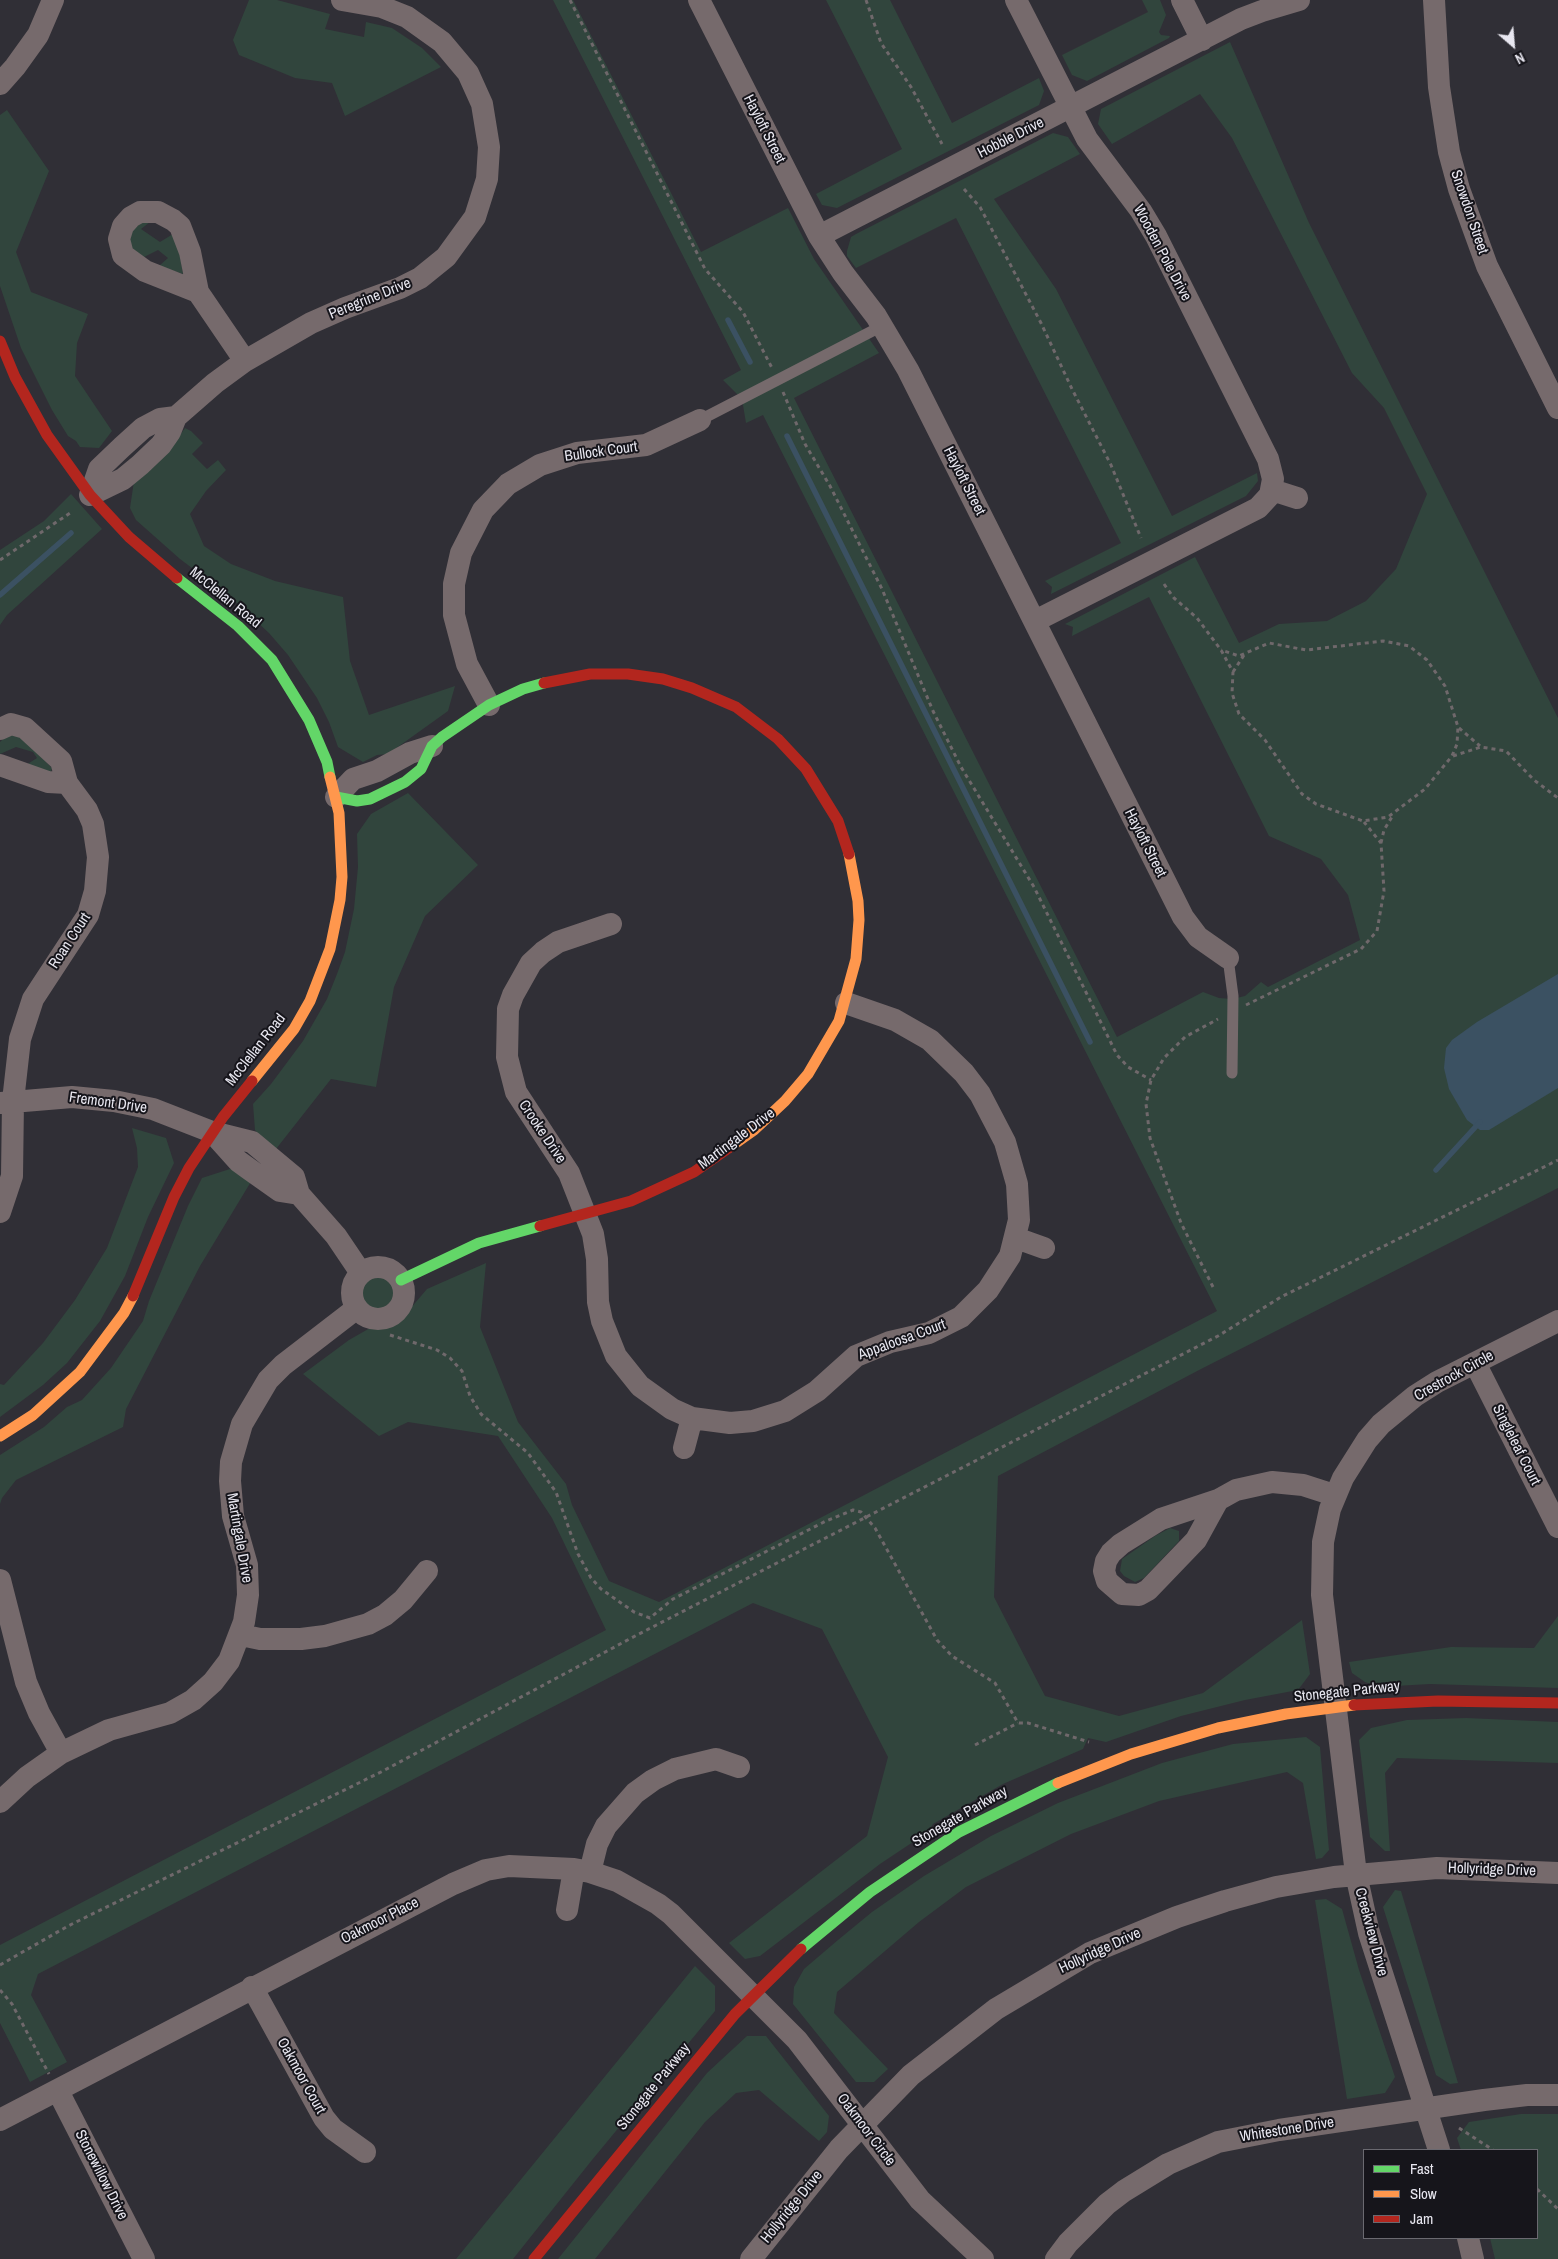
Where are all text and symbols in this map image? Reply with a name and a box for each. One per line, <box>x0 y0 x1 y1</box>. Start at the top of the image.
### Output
north arrow <box>1488 20 1538 70</box>
text: N <box>1512 48 1528 68</box>
street label: Hayloft Street <box>739 92 789 166</box>
street label: Hobble Drive <box>975 114 1047 162</box>
street label: Snowdon Street <box>1446 168 1492 256</box>
street label: Wooden Pole Drive <box>1129 202 1195 304</box>
street label: Peregrine Drive <box>326 274 414 324</box>
street label: Bullock Court <box>564 438 638 466</box>
street label: Hayloft Street <box>939 444 989 518</box>
street label: McClellan Road <box>186 564 264 632</box>
street label: Hayloft Street <box>1120 806 1170 880</box>
street label: Roan Court <box>45 910 95 972</box>
street label: McClellan Road <box>222 1010 290 1090</box>
street label: Fremont Drive <box>68 1089 148 1117</box>
street label: Crooke Drive <box>514 1097 570 1167</box>
street label: Martingale Drive <box>695 1104 779 1174</box>
street label: Appaloosa Court <box>856 1316 948 1364</box>
street label: Crestrock Circle <box>1411 1347 1497 1405</box>
street label: Singleleaf Court <box>1488 1402 1544 1488</box>
street label: Martingale Drive <box>222 1492 256 1584</box>
street label: Stonegate Parkway <box>1293 1677 1401 1707</box>
street label: Stonegate Parkway <box>909 1783 1011 1851</box>
street label: Hollyridge Drive <box>1448 1859 1536 1881</box>
street label: Creekview Drive <box>1351 1886 1391 1978</box>
street label: Oakmoor Place <box>338 1894 422 1948</box>
street label: Hollyridge Drive <box>1056 1924 1144 1978</box>
street label: Oakmoor Court <box>273 2035 329 2117</box>
street label: Stonegate Parkway <box>613 2040 695 2134</box>
street label: Oakmoor Circle <box>833 2090 899 2170</box>
street label: Whitestone Drive <box>1239 2114 1335 2146</box>
street label: Stonewillow Drive <box>71 2127 131 2223</box>
legend <box>1363 2149 1538 2239</box>
text: Fast <box>1410 2158 1433 2179</box>
street label: Hollyridge Drive <box>757 2167 827 2247</box>
text: Slow <box>1410 2183 1437 2204</box>
text: Jam <box>1410 2208 1433 2229</box>

